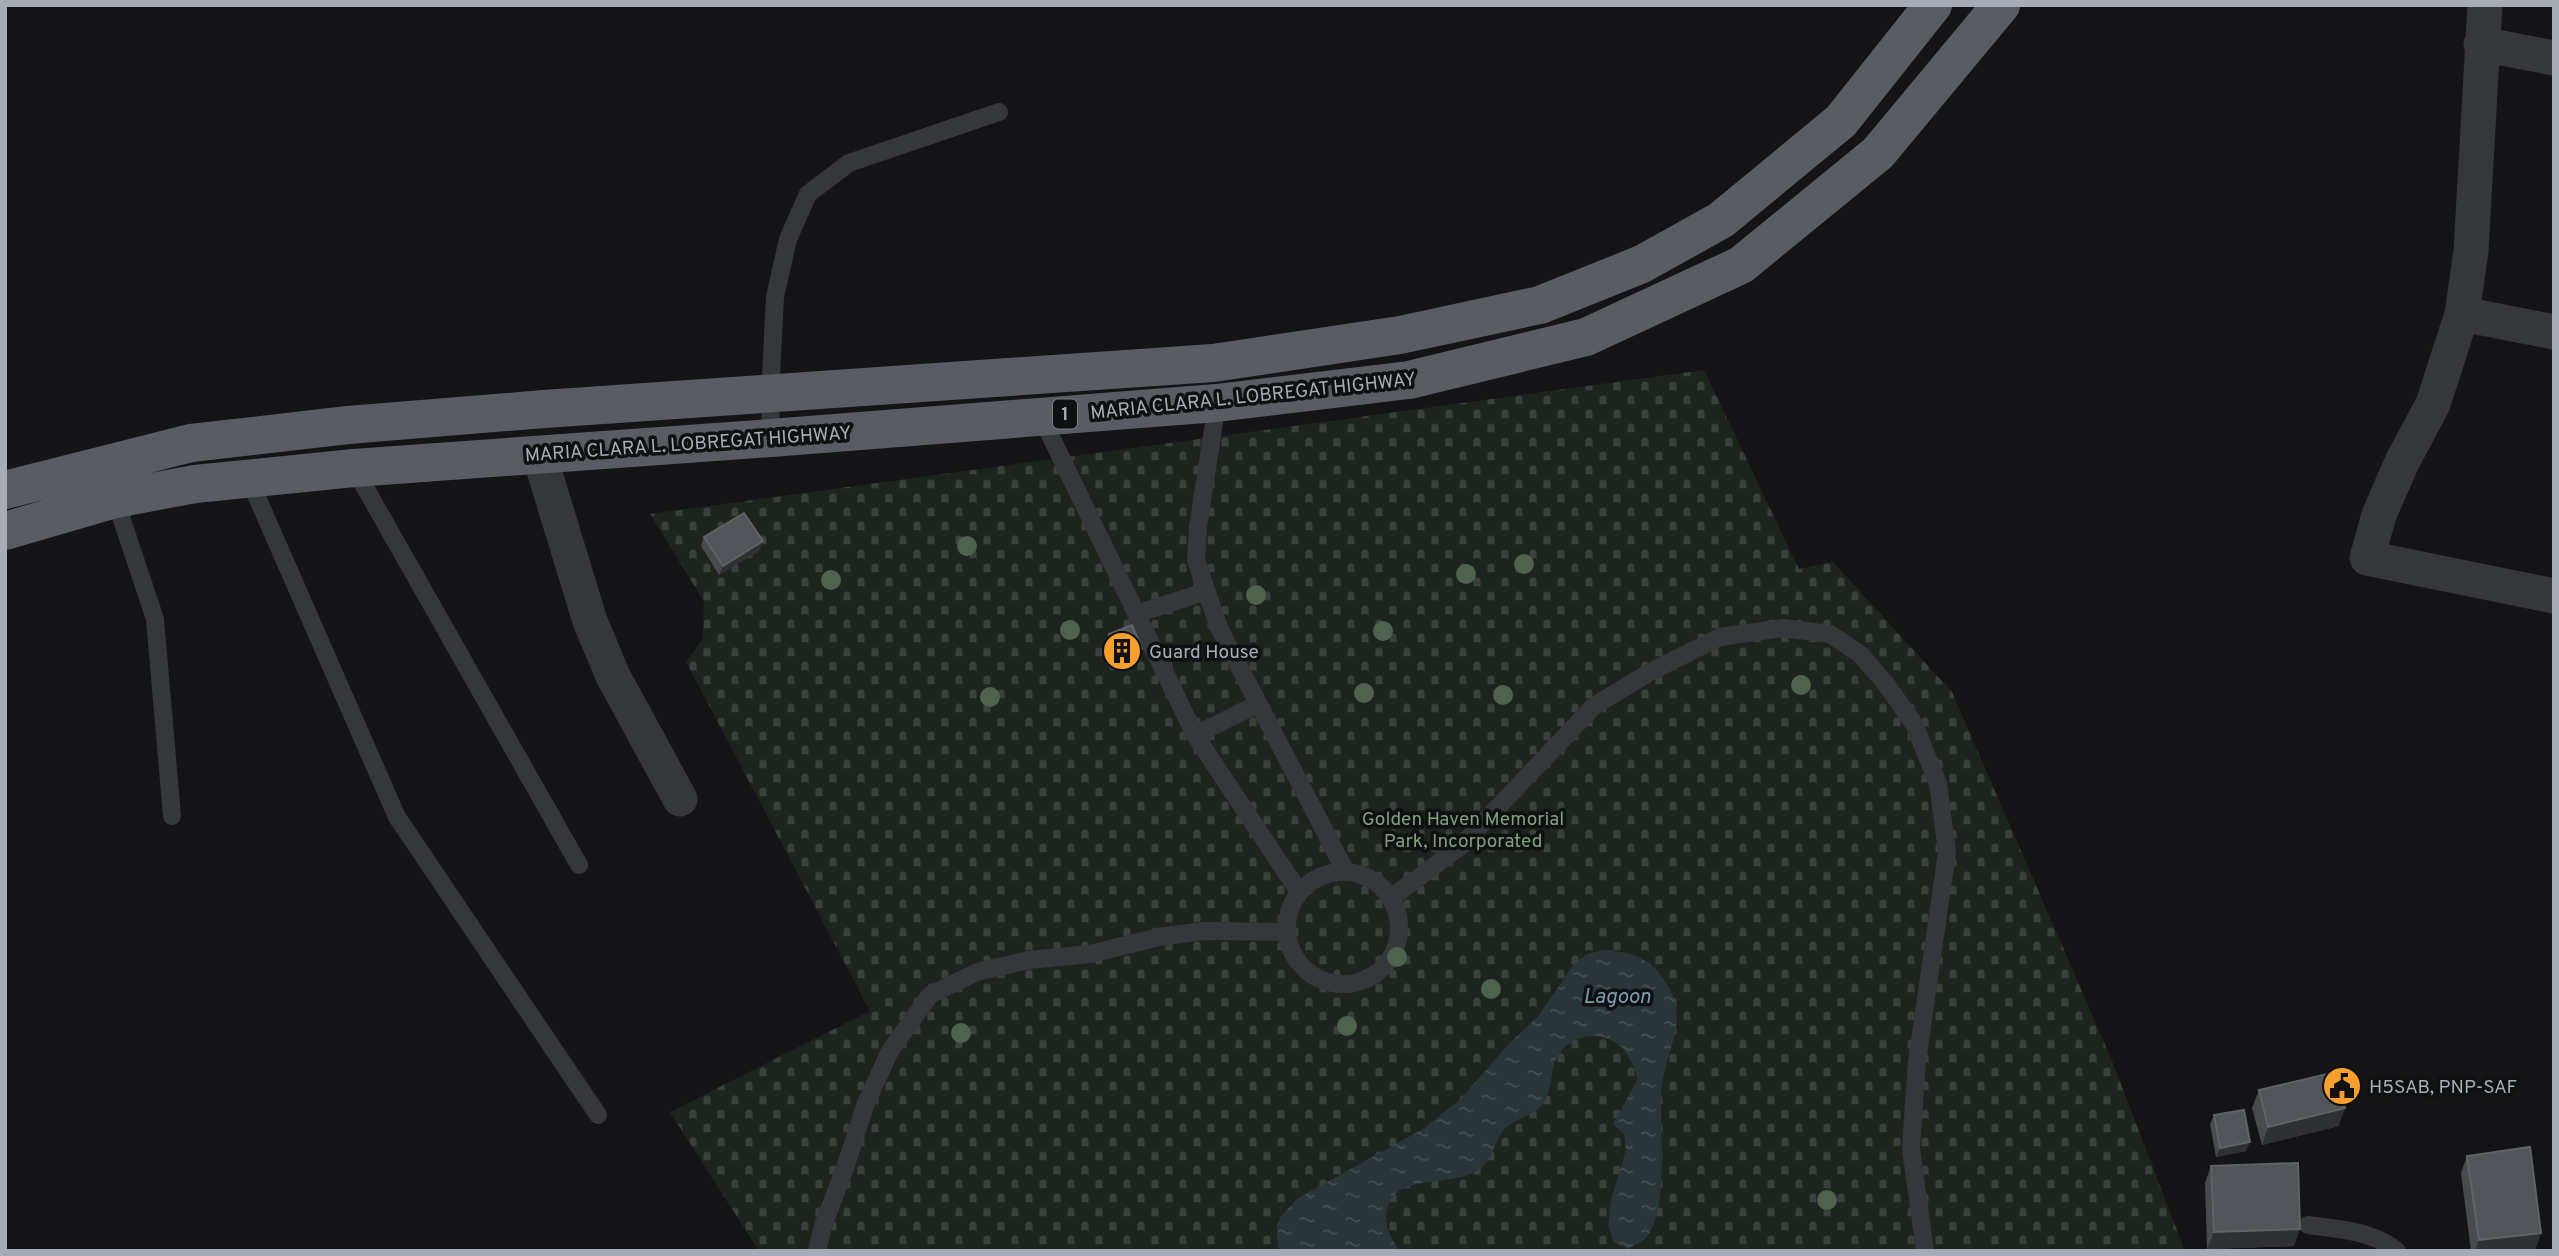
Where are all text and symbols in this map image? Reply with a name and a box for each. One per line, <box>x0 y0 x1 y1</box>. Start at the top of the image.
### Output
street label: MARIA CLARA L. LOBREGAT HIGHWAY <box>1089 368 1417 426</box>
road number: 1 <box>1053 400 1077 428</box>
street label: MARIA CLARA L. LOBREGAT HIGHWAY <box>524 422 852 468</box>
building icon: Guard House <box>1101 630 1143 672</box>
place label: Guard House <box>1149 641 1259 665</box>
park label: Golden Haven Memorial Park, Incorporated <box>1362 808 1564 854</box>
water label: Lagoon <box>1583 984 1651 1011</box>
public building icon: H5SAB, PNP-SAF <box>2321 1065 2363 1107</box>
place label: H5SAB, PNP-SAF <box>2369 1076 2517 1100</box>

